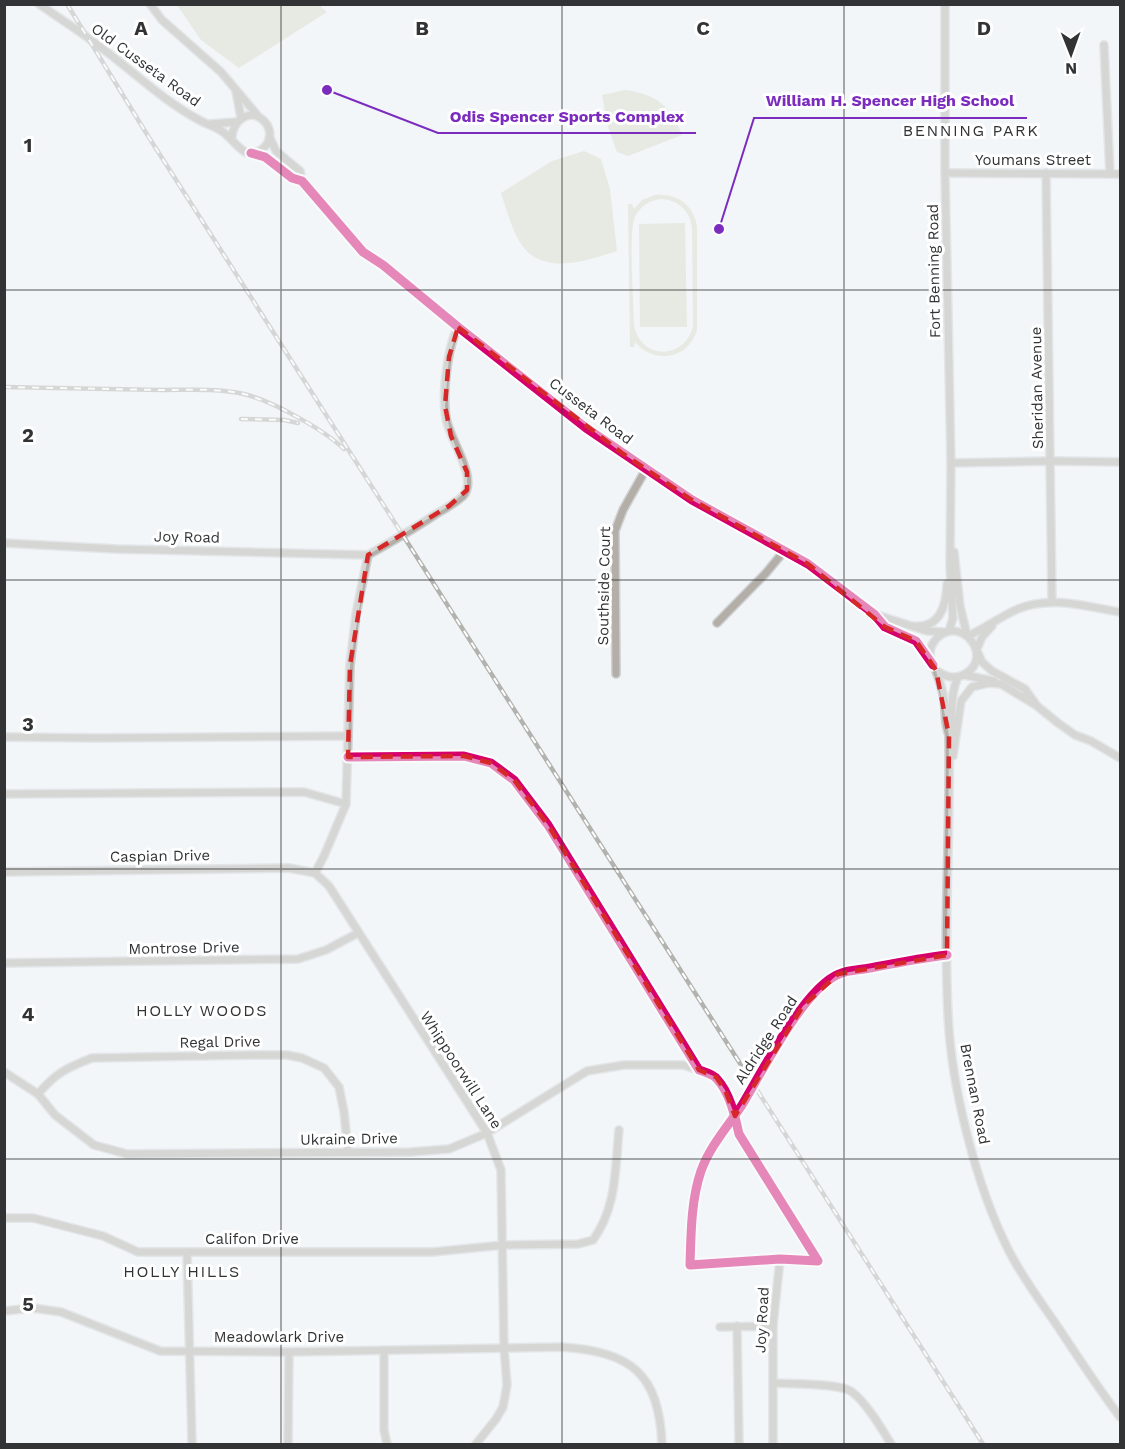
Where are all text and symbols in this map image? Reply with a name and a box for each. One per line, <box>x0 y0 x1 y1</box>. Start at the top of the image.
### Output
text: A <box>134 16 148 40</box>
text: B <box>415 16 429 40</box>
text: C <box>696 16 710 40</box>
text: D <box>977 16 991 40</box>
street label: Old Cusseta Road <box>88 19 204 111</box>
north arrow <box>1041 24 1101 84</box>
text: N <box>1065 59 1077 78</box>
callout: William H. Spencer High School <box>754 84 1027 118</box>
text: William H. Spencer High School <box>766 91 1015 110</box>
callout: Odis Spencer Sports Complex <box>438 99 696 133</box>
text: Odis Spencer Sports Complex <box>450 107 685 126</box>
district label: BENNING PARK <box>903 121 1039 140</box>
text: 1 <box>24 133 32 157</box>
street label: Youmans Street <box>975 151 1092 169</box>
street label: Fort Benning Road <box>924 204 944 338</box>
street label: Sheridan Avenue <box>1027 327 1047 449</box>
street label: Cusseta Road <box>546 374 636 448</box>
text: 2 <box>22 423 34 447</box>
street label: Southside Court <box>594 526 614 646</box>
street label: Joy Road <box>154 527 220 547</box>
text: 3 <box>22 712 34 736</box>
street label: Caspian Drive <box>110 846 210 866</box>
street label: Montrose Drive <box>128 938 240 958</box>
street label: Aldridge Road <box>731 992 801 1088</box>
district label: HOLLY WOODS <box>136 1001 268 1020</box>
text: 4 <box>22 1002 35 1026</box>
street label: Whippoorwill Lane <box>416 1008 506 1132</box>
street label: Regal Drive <box>179 1032 261 1052</box>
street label: Brennan Road <box>956 1042 994 1146</box>
street label: Ukraine Drive <box>300 1129 398 1149</box>
street label: Califon Drive <box>205 1230 299 1248</box>
district label: HOLLY HILLS <box>123 1262 241 1281</box>
street label: Joy Road <box>751 1286 773 1354</box>
text: 5 <box>22 1292 34 1316</box>
street label: Meadowlark Drive <box>214 1328 344 1346</box>

